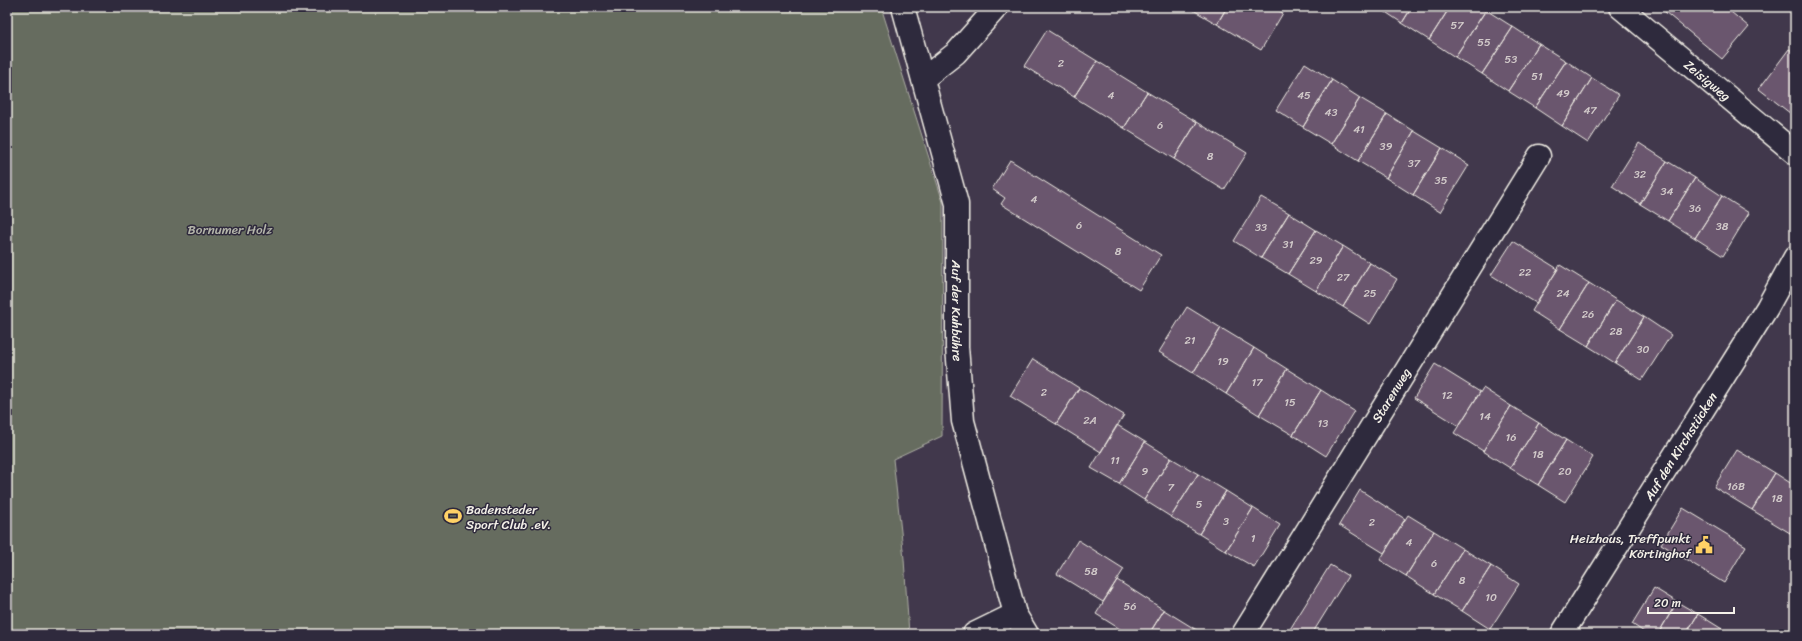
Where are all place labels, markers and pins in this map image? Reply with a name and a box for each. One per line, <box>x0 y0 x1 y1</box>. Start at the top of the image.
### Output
place label: Badensteder Sport Club .eV. <box>466 498 551 536</box>
sports icon: Badensteder Sport Club .eV. <box>443 506 463 526</box>
place label: Heizhaus, Treffpunkt Körtinghof <box>1570 527 1692 565</box>
public building icon: Heizhaus, Treffpunkt Körtinghof <box>1694 535 1714 555</box>

